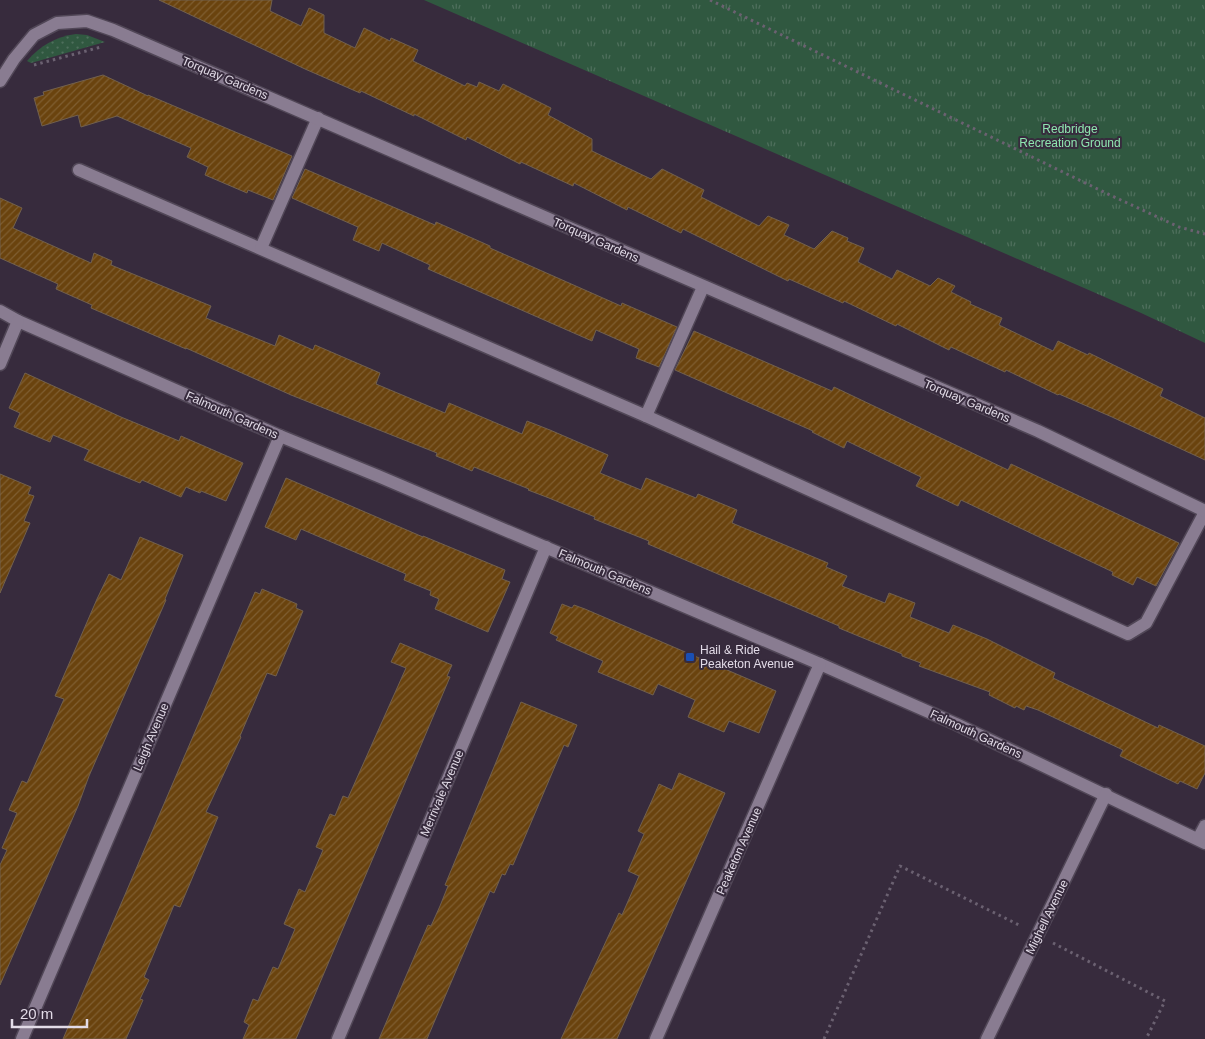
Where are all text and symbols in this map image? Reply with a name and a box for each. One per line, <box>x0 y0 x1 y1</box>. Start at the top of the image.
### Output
street label: Torquay Gardens <box>180 54 270 102</box>
park label: Redbridge Recreation Ground <box>1019 122 1121 150</box>
street label: Torquay Gardens <box>551 215 641 265</box>
street label: Torquay Gardens <box>922 377 1012 425</box>
street label: Falmouth Gardens <box>184 388 280 442</box>
street label: Falmouth Gardens <box>557 546 653 598</box>
place label: Hail & Ride Peaketon Avenue <box>700 643 794 671</box>
marker: Hail & Ride Peaketon Avenue <box>684 651 696 663</box>
street label: Leigh Avenue <box>130 701 172 773</box>
street label: Falmouth Gardens <box>928 707 1024 761</box>
street label: Merrivale Avenue <box>417 747 467 838</box>
street label: Peaketon Avenue <box>714 805 765 897</box>
street label: Mighell Avenue <box>1023 877 1071 957</box>
scale bar <box>12 996 88 1028</box>
text: 20 m <box>20 1005 53 1022</box>

